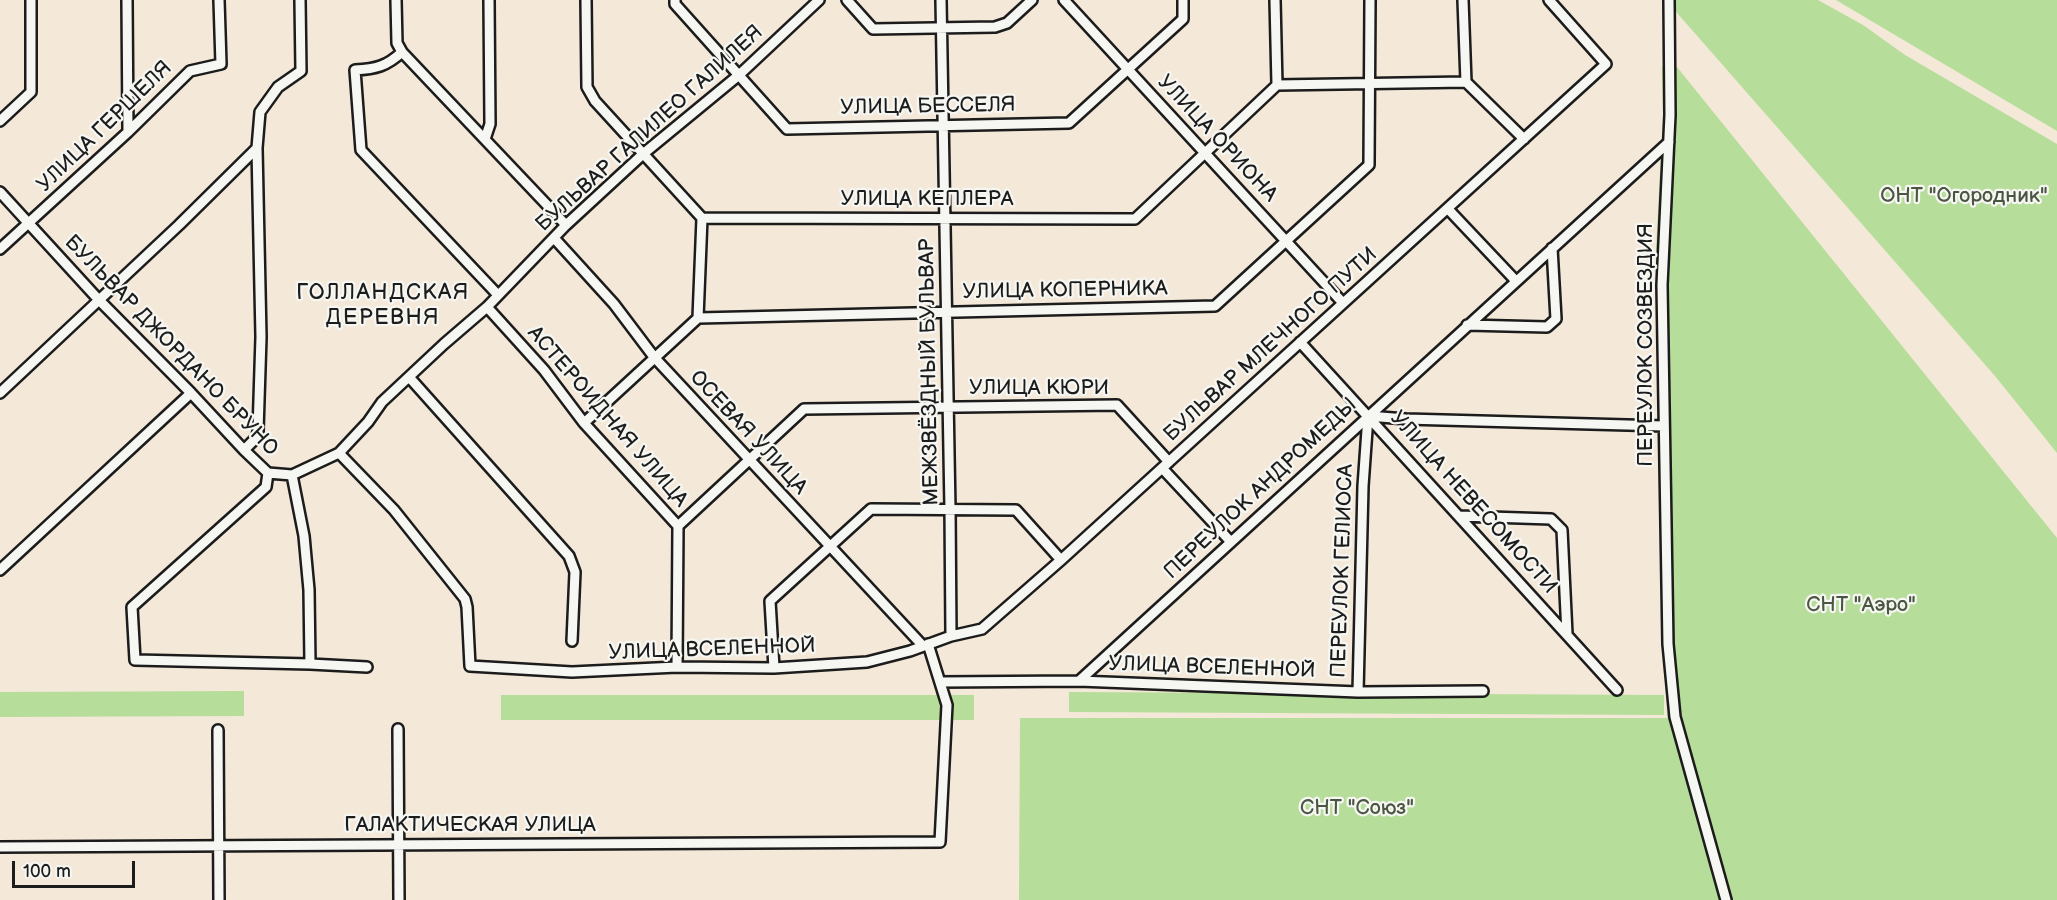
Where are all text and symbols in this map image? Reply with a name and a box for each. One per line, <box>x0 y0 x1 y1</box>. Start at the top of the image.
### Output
street label: БУЛЬВАР ГАЛИЛЕО ГАЛИЛЕЯ <box>531 20 769 238</box>
street label: УЛИЦА ГЕРШЕЛЯ <box>32 56 178 198</box>
street label: УЛИЦА ОРИОНА <box>1152 70 1282 208</box>
street label: УЛИЦА БЕССЕЛЯ <box>840 93 1016 121</box>
park label: ОНТ "Огородник" <box>1880 184 2048 210</box>
street label: УЛИЦА КЕПЛЕРА <box>840 187 1014 213</box>
street label: ПЕРЕУЛОК СОЗВЕЗДИЯ <box>1634 223 1660 467</box>
street label: БУЛЬВАР ДЖОРДАНО БРУНО <box>59 230 283 462</box>
street label: МЕЖЗВЁЗДНЫЙ БУЛЬВАР <box>915 238 945 506</box>
street label: БУЛЬВАР МЛЕЧНОГО ПУТИ <box>1159 243 1383 447</box>
street label: УЛИЦА КОПЕРНИКА <box>962 277 1168 305</box>
district label: ГОЛЛАНДСКАЯ ДЕРЕВНЯ <box>296 280 470 332</box>
street label: АСТЕРОИДНАЯ УЛИЦА <box>521 321 693 513</box>
street label: ОСЕВАЯ УЛИЦА <box>684 366 812 500</box>
street label: УЛИЦА КЮРИ <box>969 376 1109 402</box>
street label: ПЕРЕУЛОК АНДРОМЕДЫ <box>1159 393 1363 585</box>
street label: УЛИЦА НЕВЕСОМОСТИ <box>1384 406 1562 600</box>
street label: ПЕРЕУЛОК ГЕЛИОСА <box>1327 464 1359 678</box>
park label: СНТ "Аэро" <box>1806 593 1916 619</box>
street label: УЛИЦА ВСЕЛЕННОЙ <box>608 634 816 666</box>
street label: УЛИЦА ВСЕЛЕННОЙ <box>1108 652 1316 684</box>
park label: СНТ "Союз" <box>1300 796 1414 822</box>
street label: ГАЛАКТИЧЕСКАЯ УЛИЦА <box>344 813 596 839</box>
scale bar <box>15 849 138 887</box>
text: 100 m <box>23 861 71 882</box>

